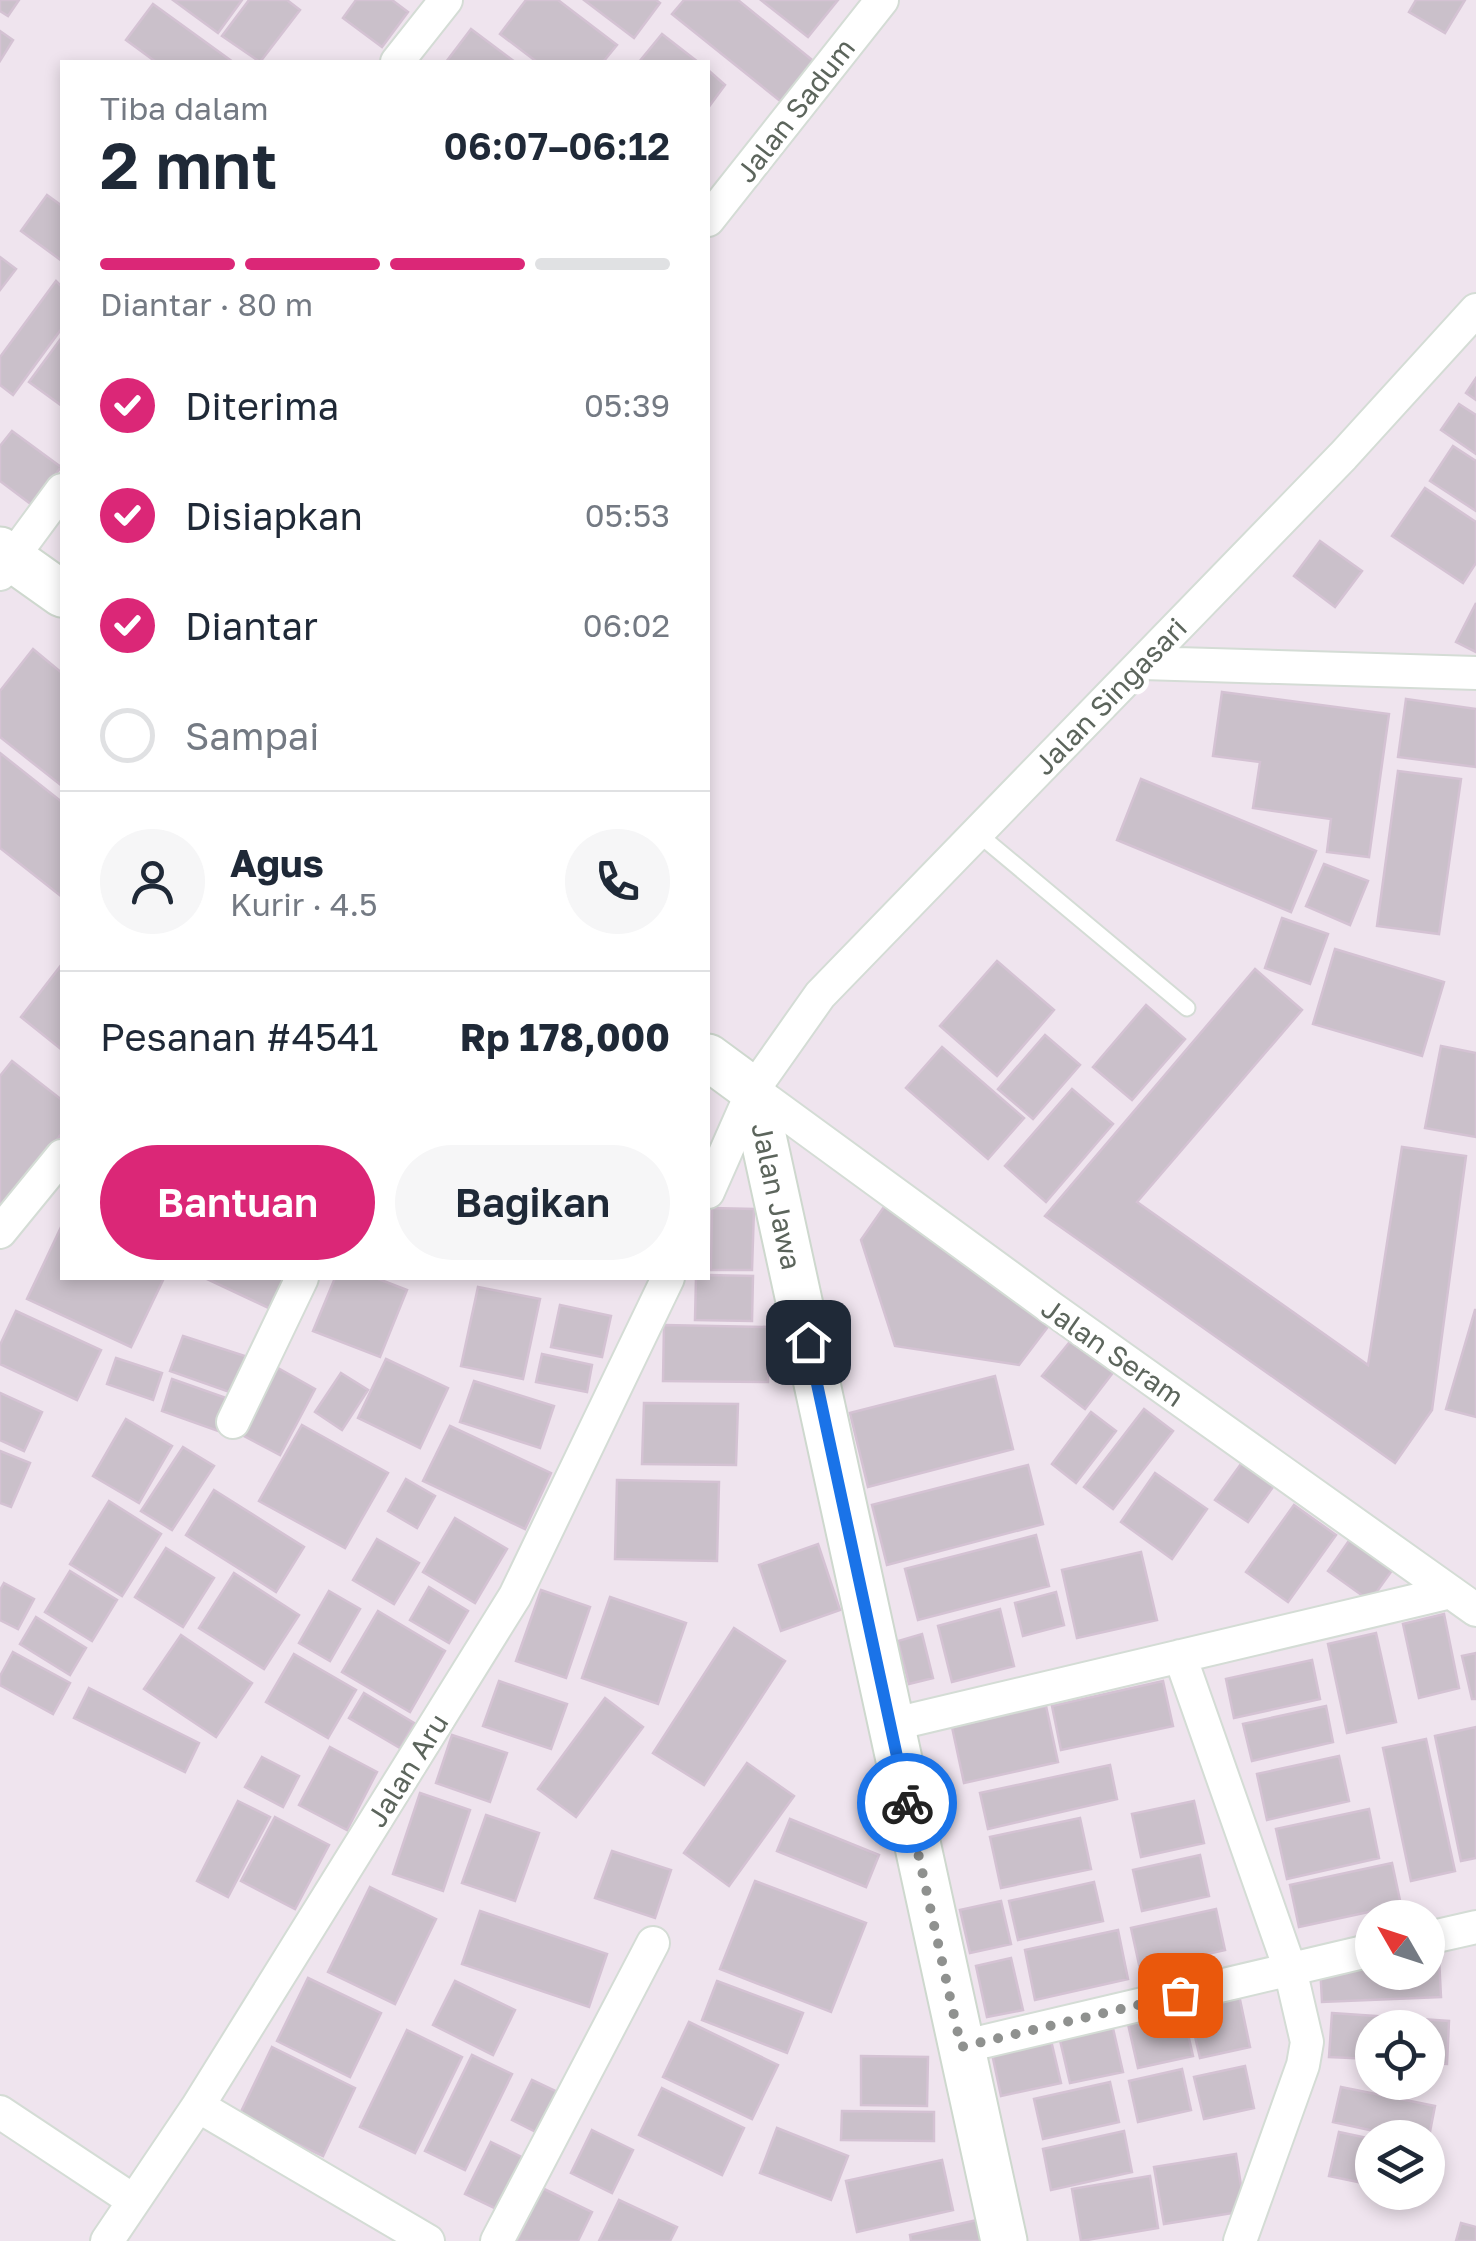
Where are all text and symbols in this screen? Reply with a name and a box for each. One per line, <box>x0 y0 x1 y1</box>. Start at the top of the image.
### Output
street label: Jalan Sadum <box>729 32 861 188</box>
text: Tiba dalam <box>100 89 269 127</box>
text: 06:07–06:12 <box>444 123 670 168</box>
text: 2 mnt <box>100 125 277 203</box>
text: Diantar · 80 m <box>100 285 313 323</box>
icon: check <box>100 378 155 433</box>
text: Diterima <box>185 383 339 428</box>
text: 05:39 <box>584 386 670 424</box>
icon: check <box>100 488 155 543</box>
text: Disiapkan <box>185 493 363 538</box>
text: 05:53 <box>585 496 670 534</box>
icon: check <box>100 598 155 653</box>
text: Diantar <box>185 603 318 648</box>
text: 06:02 <box>583 606 670 644</box>
street label: Jalan Singasari <box>1027 611 1193 781</box>
text: Sampai <box>185 713 319 758</box>
button: person <box>100 829 205 934</box>
button: phone <box>565 829 670 934</box>
text: Agus <box>230 840 324 885</box>
text: Kurir · 4.5 <box>230 885 378 923</box>
text: Pesanan #4541 <box>100 1014 379 1059</box>
text: Rp 178,000 <box>460 1014 670 1059</box>
street label: Jalan Jawa <box>745 1120 809 1272</box>
button: Bantuan <box>100 1145 375 1260</box>
button: Bagikan <box>395 1145 670 1260</box>
street label: Jalan Seram <box>1036 1291 1190 1413</box>
pin <box>766 1300 851 1385</box>
icon: home <box>781 1315 836 1370</box>
street label: Jalan Aru <box>359 1707 455 1833</box>
courier <box>857 1753 957 1853</box>
icon: bike <box>880 1776 935 1831</box>
north arrow <box>1355 1900 1445 1990</box>
map controls <box>1355 1900 1445 2210</box>
pin <box>1138 1953 1223 2038</box>
icon: bag <box>1153 1968 1208 2023</box>
button: locate <box>1355 2010 1445 2100</box>
button: layers <box>1355 2120 1445 2210</box>

